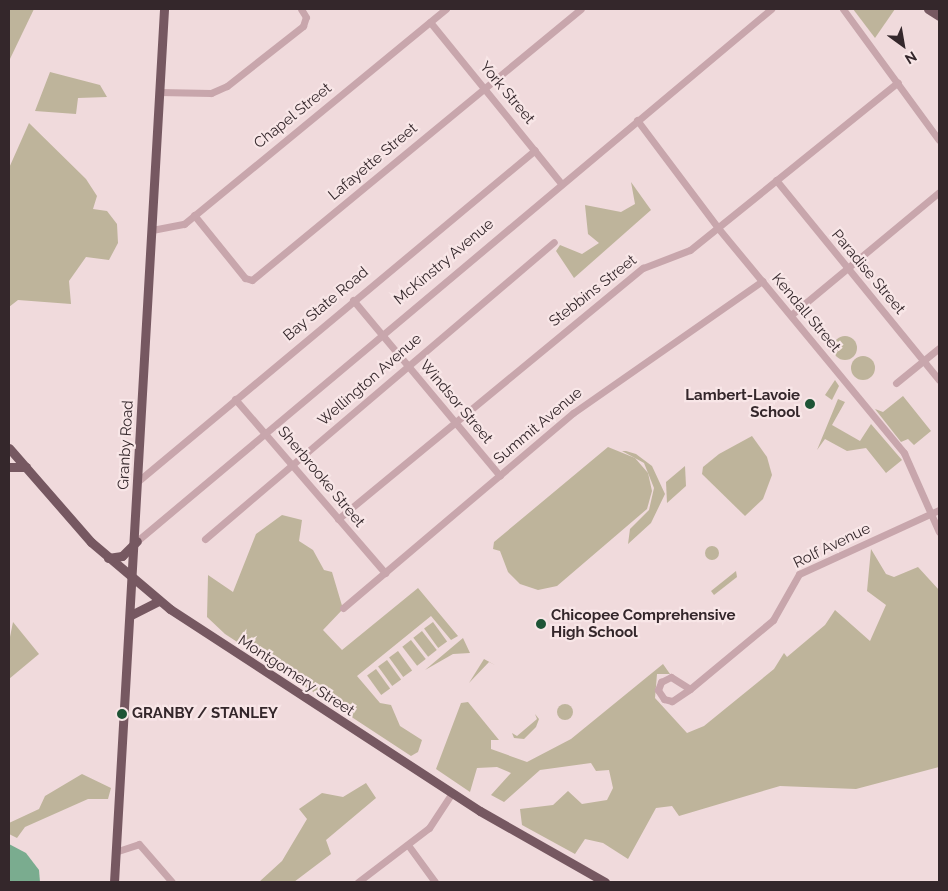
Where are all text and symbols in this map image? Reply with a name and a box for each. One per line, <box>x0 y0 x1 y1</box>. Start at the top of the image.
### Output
north arrow <box>878 20 928 70</box>
text: N <box>902 48 920 67</box>
street label: York Street <box>476 58 538 128</box>
street label: Chapel Street <box>251 79 335 153</box>
street label: Lafayette Street <box>325 120 421 204</box>
street label: McKinstry Avenue <box>390 215 498 309</box>
street label: Paradise Street <box>827 226 909 318</box>
street label: Stebbins Street <box>546 251 640 331</box>
street label: Bay State Road <box>280 263 372 345</box>
street label: Kendall Street <box>768 270 844 356</box>
street label: Wellington Avenue <box>314 330 426 430</box>
street label: Windsor Street <box>416 356 496 448</box>
street label: Summit Avenue <box>490 384 586 468</box>
place label: Lambert-Lavoie School <box>685 386 800 421</box>
marker: Lambert-Lavoie School <box>804 398 816 410</box>
street label: Granby Road <box>115 400 137 490</box>
street label: Sherbrooke Street <box>274 423 368 531</box>
street label: Rolf Avenue <box>790 520 874 572</box>
place label: Chicopee Comprehensive High School <box>551 606 736 641</box>
marker: Chicopee Comprehensive High School <box>535 618 547 630</box>
street label: Montgomery Street <box>234 632 358 720</box>
place label: GRANBY / STANLEY <box>132 705 278 723</box>
marker: GRANBY / STANLEY <box>116 708 128 720</box>

